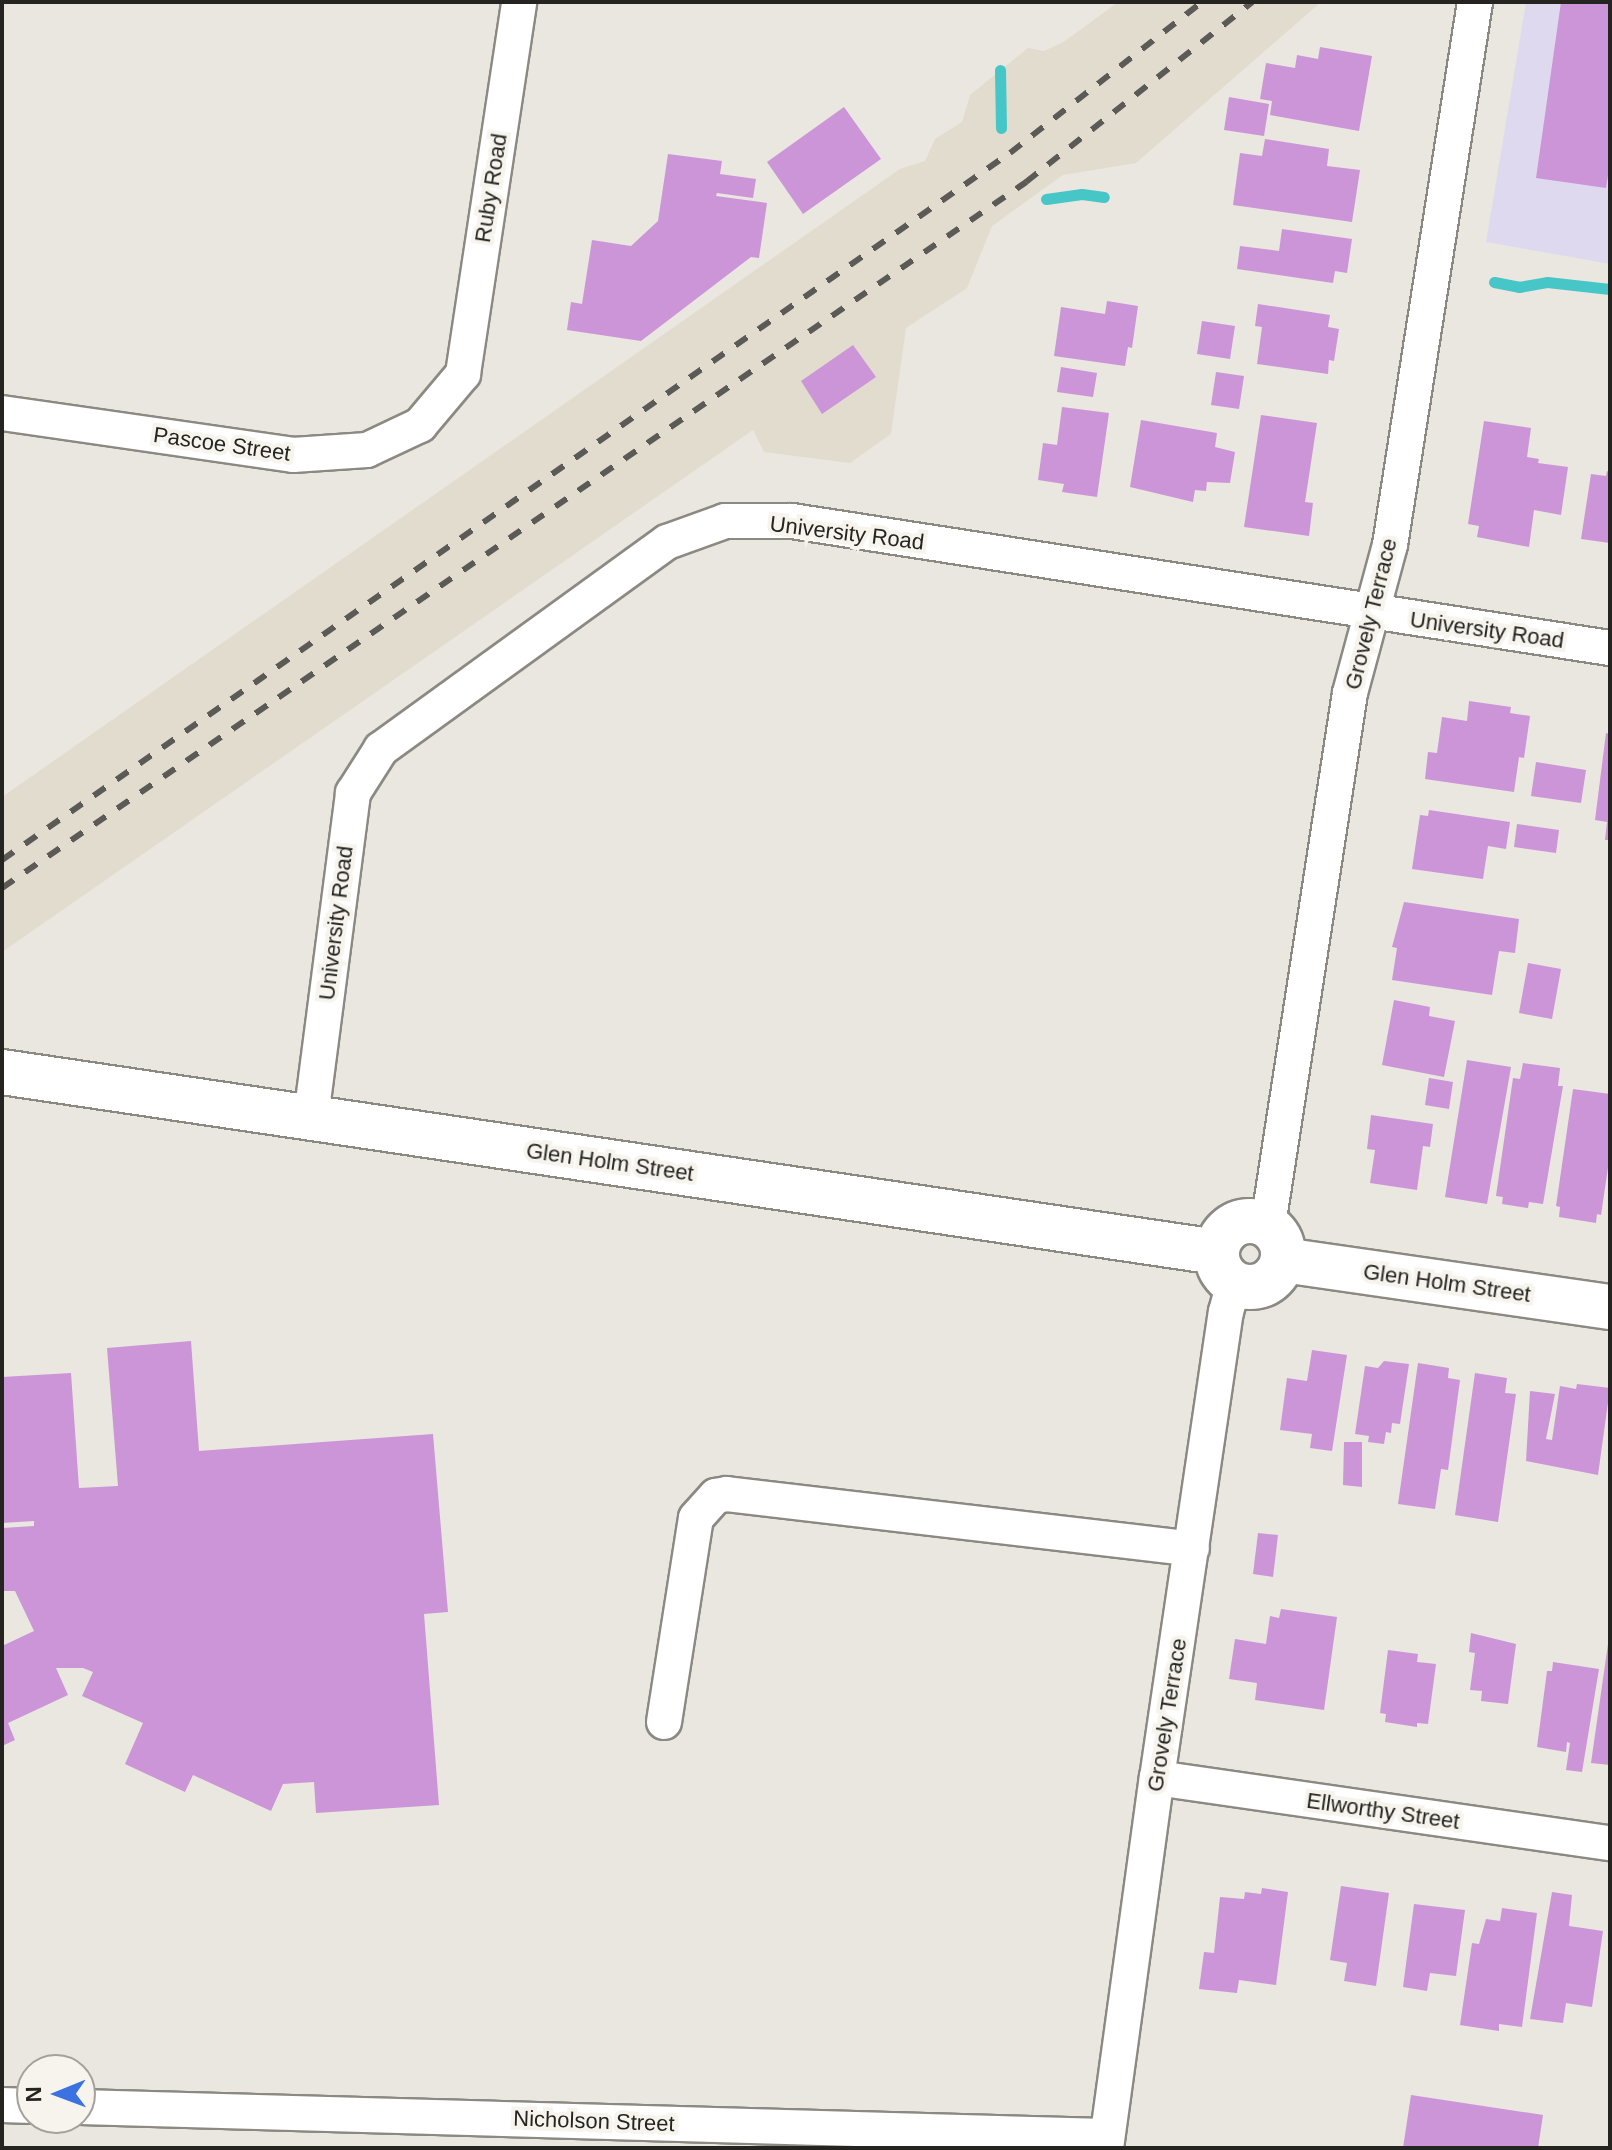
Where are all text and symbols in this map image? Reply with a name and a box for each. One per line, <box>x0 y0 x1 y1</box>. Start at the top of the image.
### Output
street label: Ruby Road <box>469 132 513 244</box>
street label: Pascoe Street <box>152 421 292 467</box>
street label: University Road <box>768 510 926 556</box>
street label: Grovely Terrace <box>1339 535 1403 693</box>
street label: University Road <box>1408 606 1566 654</box>
street label: University Road <box>313 844 359 1002</box>
street label: Glen Holm Street <box>525 1137 695 1187</box>
street label: Glen Holm Street <box>1362 1258 1532 1308</box>
street label: Grovely Terrace <box>1142 1636 1192 1794</box>
street label: Ellworthy Street <box>1305 1787 1461 1835</box>
north arrow <box>16 2054 96 2134</box>
text: N <box>21 2086 46 2103</box>
street label: Nicholson Street <box>513 2105 675 2137</box>

